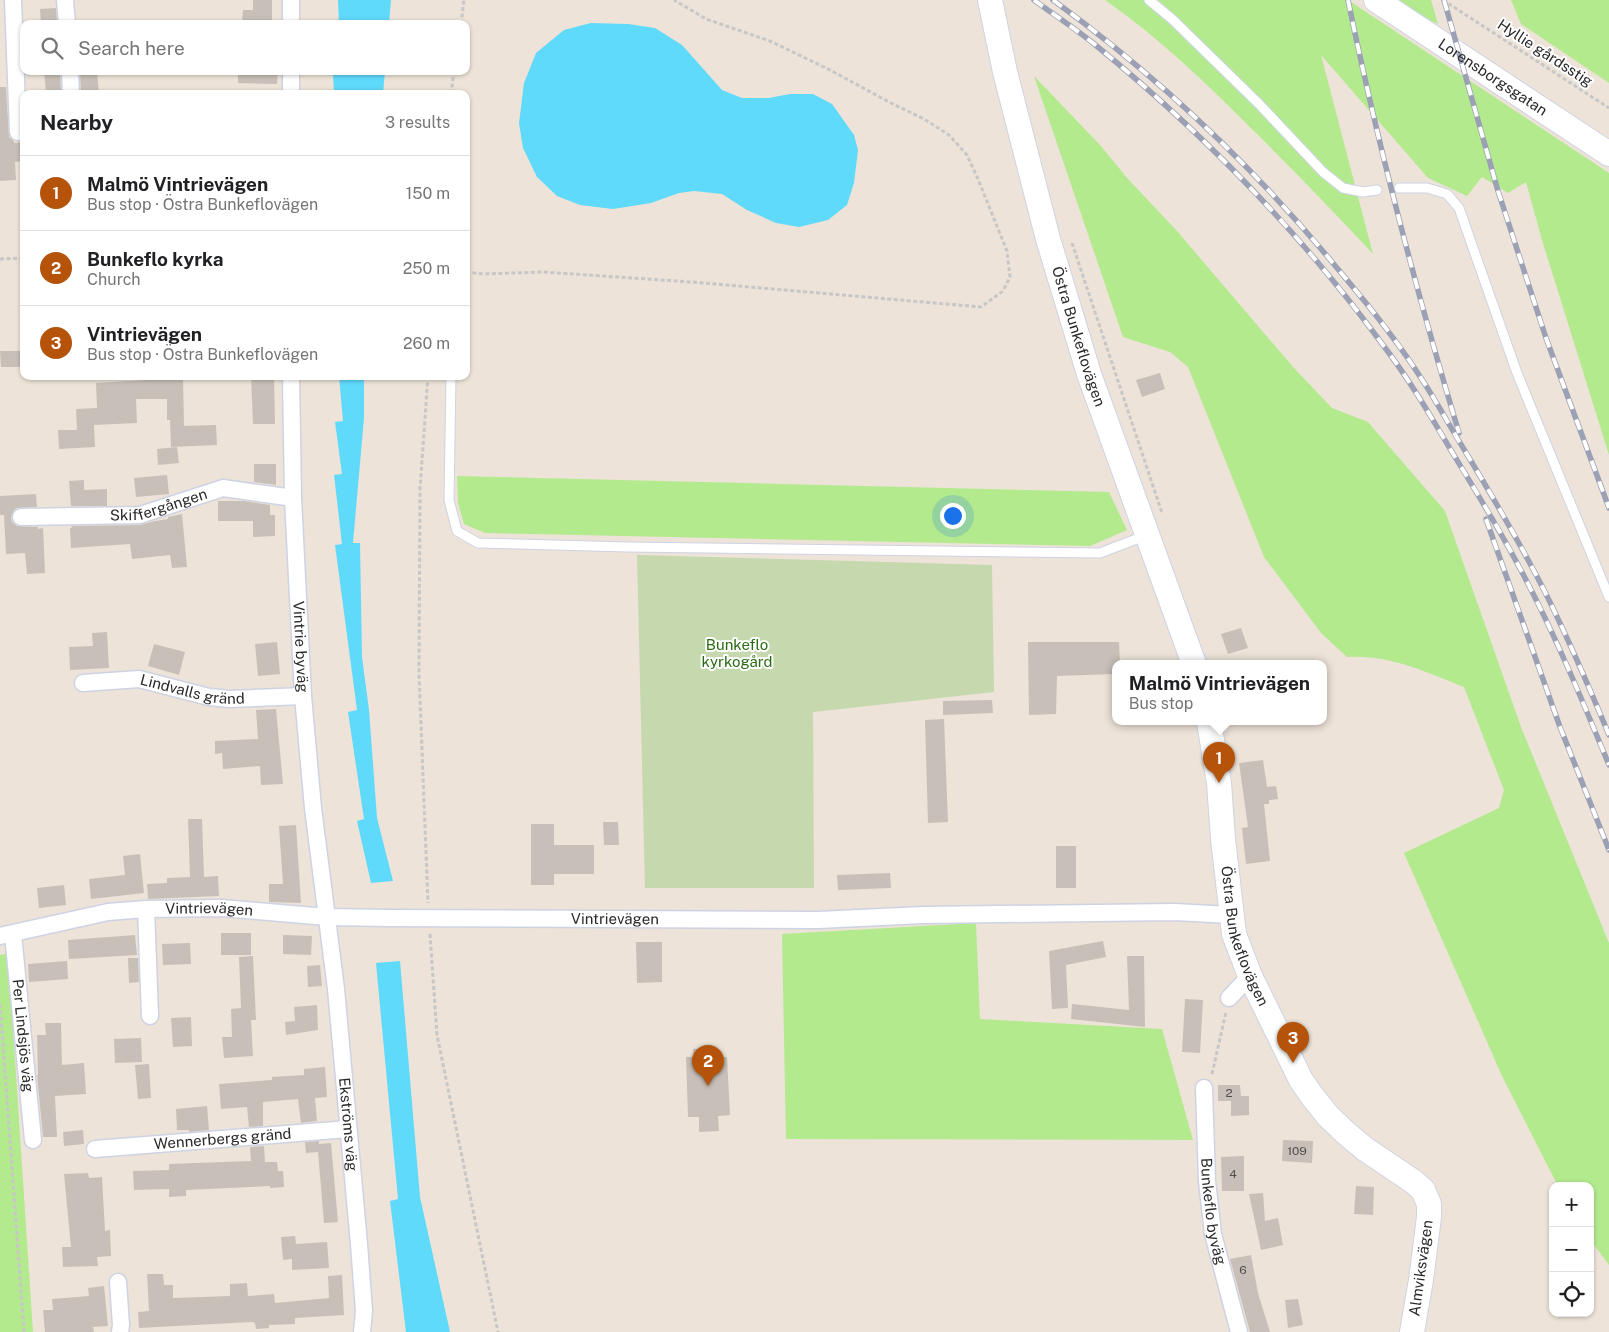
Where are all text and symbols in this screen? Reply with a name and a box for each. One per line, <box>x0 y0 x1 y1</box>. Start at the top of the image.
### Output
street label: Hyllie gårdsstig <box>1495 15 1596 90</box>
search box <box>20 20 470 75</box>
icon: search <box>38 34 66 62</box>
street label: Lorensborgsgatan <box>1435 35 1551 119</box>
text: Search here <box>78 37 185 59</box>
text: Nearby <box>40 110 113 135</box>
text: 3 results <box>385 113 450 132</box>
text: Malmö Vintrievägen <box>87 173 268 195</box>
text: 1 <box>53 184 59 203</box>
text: 150 m <box>406 184 450 203</box>
text: Bus stop · Östra Bunkeflovägen <box>87 195 318 214</box>
text: Bunkeflo kyrka <box>87 248 223 270</box>
text: 2 <box>51 259 61 278</box>
text: 250 m <box>403 259 450 278</box>
street label: Östra Bunkeflovägen <box>1049 264 1109 409</box>
text: Church <box>87 270 141 289</box>
text: Vintrievägen <box>87 323 202 345</box>
text: 3 <box>51 334 61 353</box>
text: 260 m <box>403 334 450 353</box>
text: Bus stop · Östra Bunkeflovägen <box>87 345 318 364</box>
street label: Skiffergången <box>110 485 209 524</box>
your location <box>940 503 966 529</box>
street label: Vintrie byväg <box>290 600 312 693</box>
park label: Bunkeflo kyrkogård <box>701 636 773 670</box>
popup <box>1112 660 1327 725</box>
street label: Lindvalls gränd <box>139 671 245 707</box>
text: Malmö Vintrievägen <box>1129 672 1310 694</box>
text: Bus stop <box>1129 694 1193 713</box>
pin: 1 <box>1203 742 1235 783</box>
street label: Östra Bunkeflovägen <box>1218 865 1272 1009</box>
street label: Vintrievägen <box>165 899 254 919</box>
street label: Vintrievägen <box>571 910 659 927</box>
street label: Per Lindsjös väg <box>9 978 37 1093</box>
pin: 3 <box>1277 1022 1309 1063</box>
pin: 2 <box>692 1045 724 1086</box>
street label: Ekströms väg <box>336 1077 361 1172</box>
house number: 2 <box>1225 1086 1233 1100</box>
street label: Wennerbergs gränd <box>153 1125 292 1152</box>
house number: 109 <box>1287 1144 1307 1158</box>
street label: Bunkeflo byväg <box>1198 1158 1230 1267</box>
house number: 4 <box>1229 1167 1237 1181</box>
map controls <box>1549 1182 1594 1317</box>
button: + <box>1549 1182 1594 1227</box>
street label: Almviksvägen <box>1405 1219 1436 1317</box>
button: − <box>1549 1227 1594 1272</box>
house number: 6 <box>1239 1263 1247 1277</box>
button: locate <box>1549 1272 1594 1317</box>

